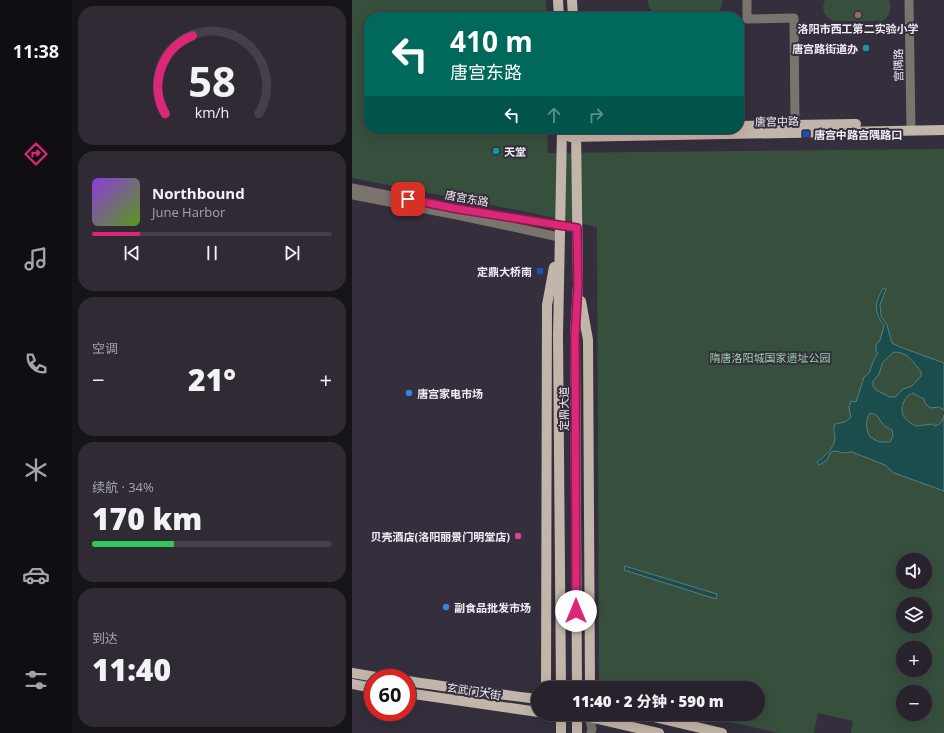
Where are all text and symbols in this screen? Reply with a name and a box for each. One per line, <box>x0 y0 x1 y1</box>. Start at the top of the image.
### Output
marker: 洛阳市西工第二实验小学 <box>853 10 863 20</box>
place label: 洛阳市西工第二实验小学 <box>798 21 919 36</box>
text: 410 m <box>450 22 533 60</box>
icon: left <box>384 28 436 80</box>
text: 11:38 <box>13 39 59 63</box>
place label: 唐宫路街道办 <box>792 41 858 56</box>
marker: 唐宫路街道办 <box>861 43 871 53</box>
street label: 宫隅路 <box>890 48 906 82</box>
text: 58 <box>188 53 236 109</box>
text: 唐宫东路 <box>450 60 522 84</box>
text: km/h <box>195 102 229 121</box>
icon: left <box>501 104 523 126</box>
icon: ahead <box>543 104 565 126</box>
icon: right <box>585 104 607 126</box>
street label: 唐宫中路 <box>755 113 799 129</box>
place label: 唐宫中路宫隅路口 <box>814 127 902 142</box>
marker: 唐宫中路宫隅路口 <box>801 129 811 139</box>
icon: directions <box>22 140 50 168</box>
place label: 天堂 <box>504 144 526 159</box>
marker: 天堂 <box>491 146 501 156</box>
pin <box>391 182 425 216</box>
text: Northbound <box>152 183 245 203</box>
street label: 唐宫东路 <box>444 187 490 209</box>
icon: arrive <box>397 188 419 210</box>
text: June Harbor <box>152 203 225 221</box>
icon: previous <box>121 242 143 264</box>
icon: pause <box>201 242 223 264</box>
icon: next <box>281 242 303 264</box>
icon: music <box>22 245 50 273</box>
place label: 定鼎大桥南 <box>477 264 532 279</box>
marker: 定鼎大桥南 <box>535 266 545 276</box>
text: 空调 <box>92 339 118 357</box>
icon: phone <box>22 350 50 378</box>
park label: 隋唐洛阳城国家遗址公园 <box>710 350 831 365</box>
text: 21° <box>188 359 236 400</box>
text: − <box>92 364 105 394</box>
text: + <box>319 364 332 394</box>
place label: 唐宫家电市场 <box>417 386 483 401</box>
street label: 定鼎大道 <box>556 387 571 431</box>
marker: 唐宫家电市场 <box>404 388 414 398</box>
icon: climate <box>22 456 50 484</box>
text: 续航 · 34% <box>92 478 154 496</box>
text: 170 km <box>92 498 202 539</box>
place label: 贝壳酒店(洛阳丽景门明堂店) <box>371 529 510 544</box>
marker: 贝壳酒店(洛阳丽景门明堂店) <box>513 531 523 541</box>
map controls <box>896 553 932 721</box>
button: sound <box>896 553 932 589</box>
icon: car <box>22 561 50 589</box>
position arrow <box>555 590 597 632</box>
button: layers <box>896 597 932 633</box>
place label: 副食品批发市场 <box>454 600 531 615</box>
marker: 副食品批发市场 <box>441 602 451 612</box>
text: 到达 <box>92 629 118 647</box>
button: + <box>896 641 932 677</box>
text: 11:40 <box>92 649 171 690</box>
icon: filters <box>22 666 50 694</box>
speed limit sign: 60 <box>364 669 416 721</box>
street label: 玄武门大街 <box>446 679 502 703</box>
button: − <box>896 685 932 721</box>
text: 11:40 · 2 分钟 · 590 m <box>572 691 724 711</box>

